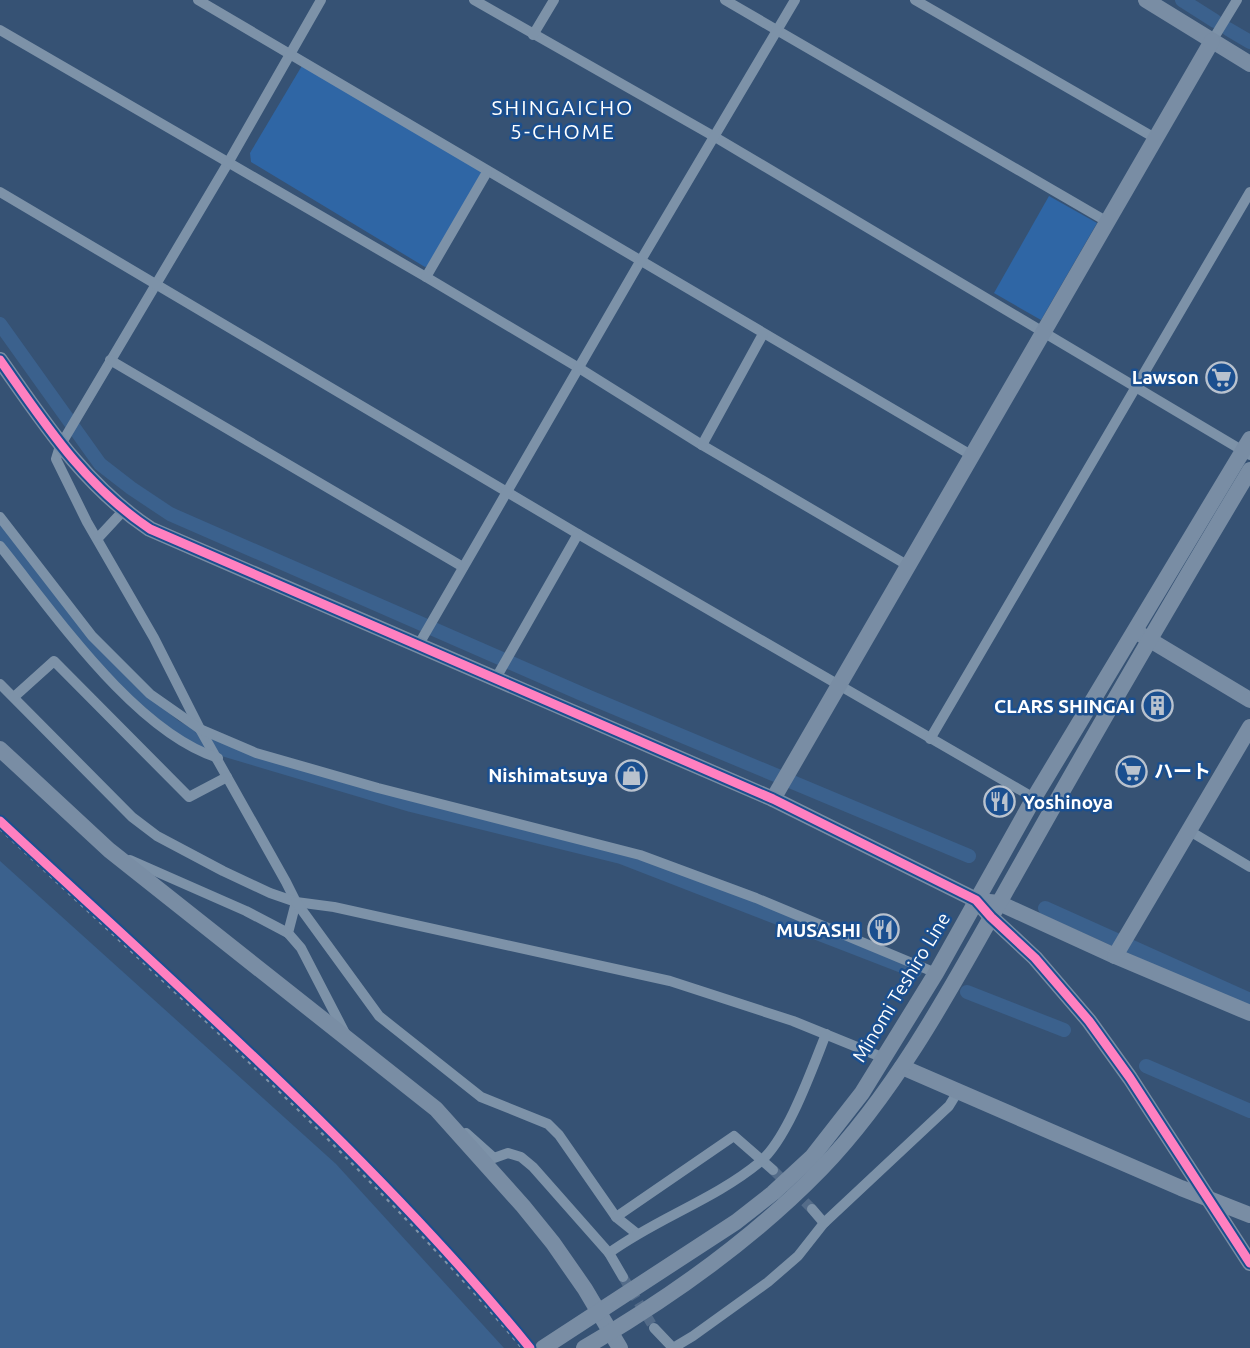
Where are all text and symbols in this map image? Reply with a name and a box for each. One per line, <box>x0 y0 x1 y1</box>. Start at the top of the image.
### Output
district label: SHINGAICHO 5-CHOME <box>492 95 634 143</box>
supermarket icon: Lawson <box>1205 360 1239 394</box>
place label: Lawson <box>1132 366 1199 388</box>
building icon: CLARS SHINGAI <box>1141 689 1175 723</box>
place label: CLARS SHINGAI <box>994 695 1135 717</box>
supermarket icon: ハート <box>1114 754 1148 788</box>
shop icon: Nishimatsuya <box>614 758 648 792</box>
place label: ハート <box>1154 760 1211 782</box>
place label: Nishimatsuya <box>488 764 608 786</box>
restaurant icon: Yoshinoya <box>983 785 1017 819</box>
place label: Yoshinoya <box>1023 791 1113 813</box>
street label: Minomi Teshiro Line <box>848 908 954 1066</box>
restaurant icon: MUSASHI <box>867 913 901 947</box>
place label: MUSASHI <box>776 919 861 941</box>

